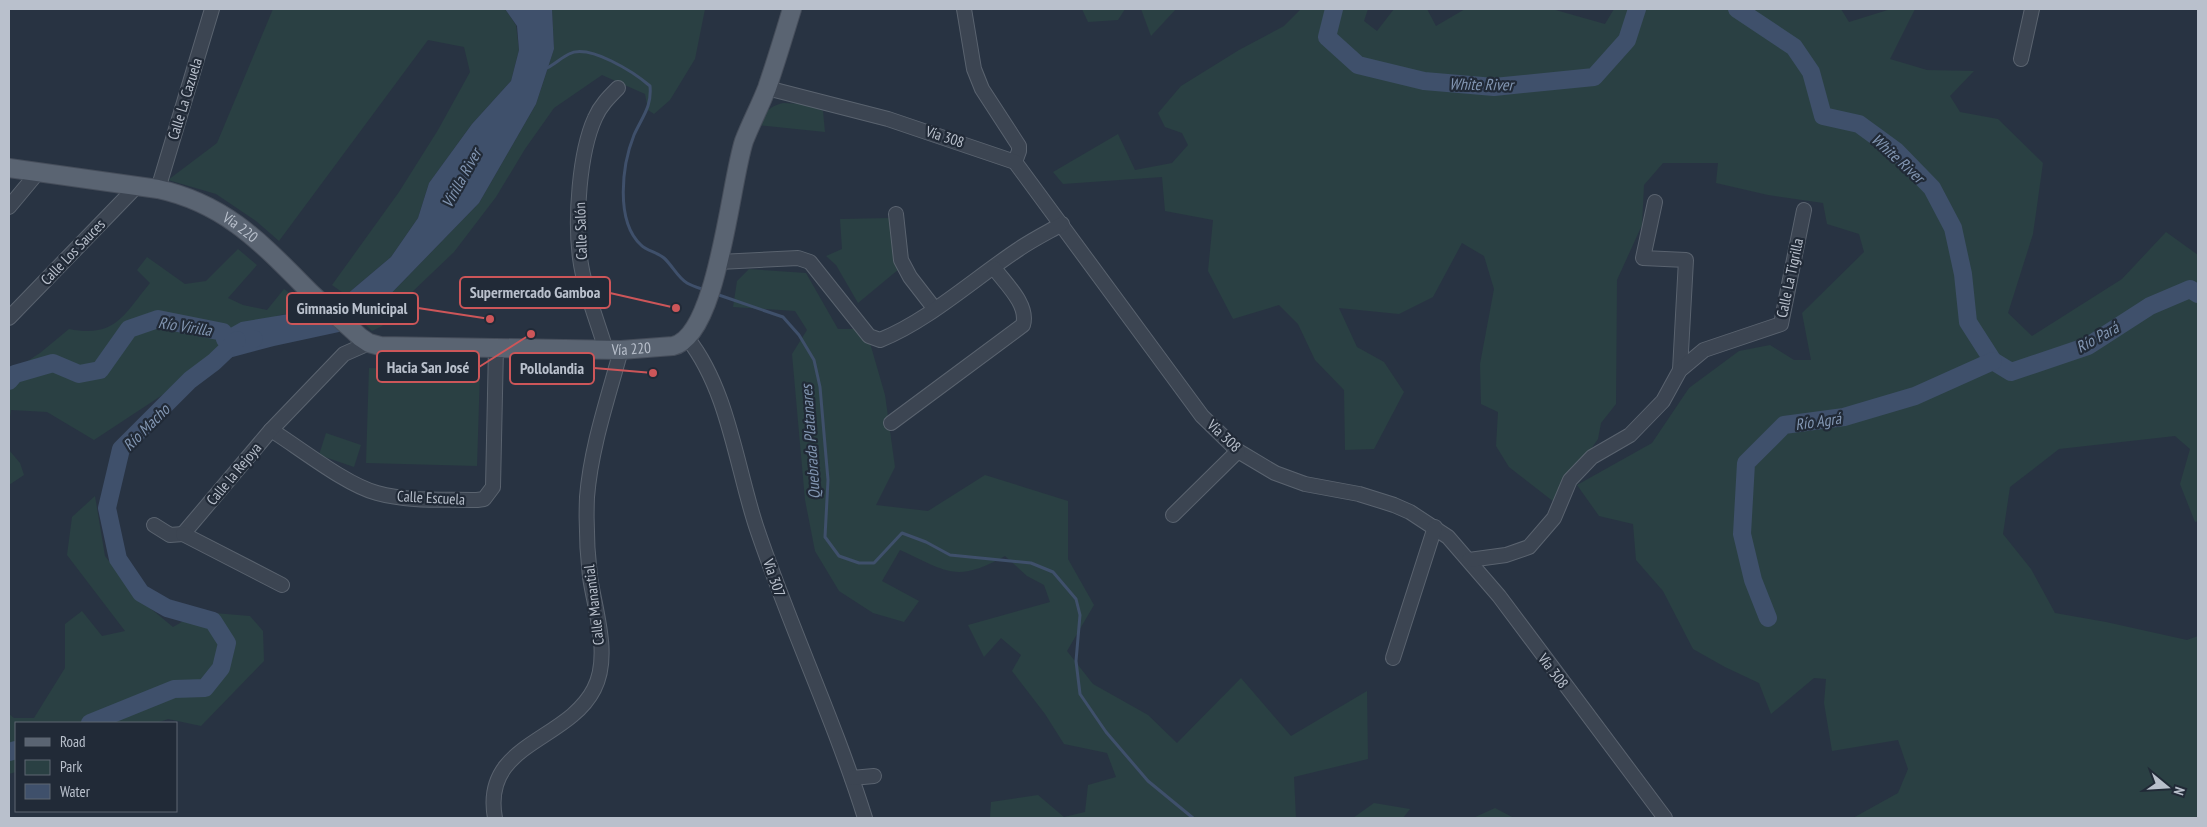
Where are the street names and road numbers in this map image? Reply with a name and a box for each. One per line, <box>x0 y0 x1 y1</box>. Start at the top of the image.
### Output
street label: Calle La Cazuela <box>163 56 206 142</box>
street label: Vía 308 <box>923 121 967 152</box>
street label: Calle Salón <box>570 202 591 260</box>
street label: Vía 220 <box>219 207 262 246</box>
street label: Calle Los Sauces <box>36 215 109 289</box>
street label: Calle La Tigrilla <box>1772 236 1807 319</box>
street label: Vía 220 <box>611 338 652 359</box>
street label: Vía 308 <box>1203 415 1245 456</box>
street label: Calle la Rejoya <box>202 439 265 509</box>
street label: Calle Escuela <box>397 486 466 509</box>
street label: Vía 307 <box>759 555 790 599</box>
street label: Calle Manantial <box>579 563 608 646</box>
street label: Vía 308 <box>1533 649 1573 692</box>

